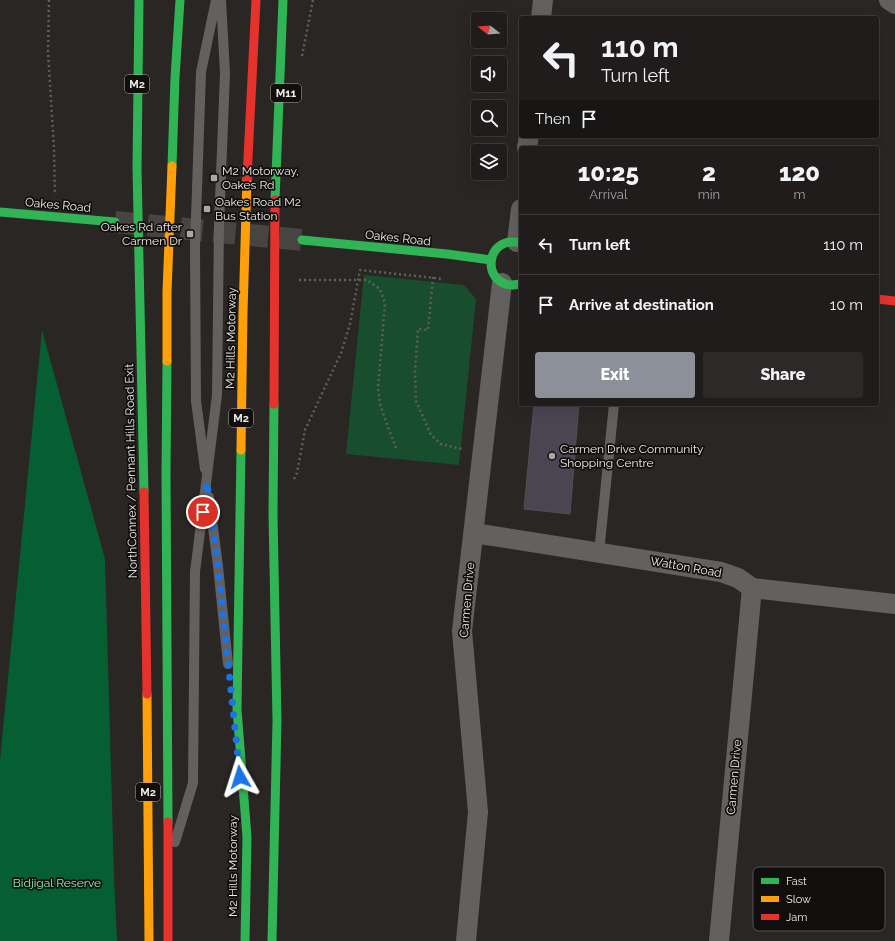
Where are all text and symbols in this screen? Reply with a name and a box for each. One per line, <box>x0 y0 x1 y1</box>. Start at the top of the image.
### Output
north arrow <box>471 12 507 48</box>
map controls <box>471 12 507 180</box>
text: 110 m <box>601 31 679 64</box>
icon: left <box>535 32 587 84</box>
button: sound <box>471 56 507 92</box>
text: Turn left <box>601 65 670 86</box>
road number: M2 <box>125 75 149 93</box>
road number: M11 <box>271 84 301 102</box>
button: search <box>471 100 507 136</box>
icon: arrive <box>578 108 600 130</box>
text: Then <box>535 110 570 128</box>
button: layers <box>471 144 507 180</box>
text: 10:25 <box>578 158 639 187</box>
text: 2 <box>702 158 716 187</box>
text: 120 <box>779 158 820 187</box>
place label: M2 Motorway, Oakes Rd <box>222 164 299 192</box>
marker: M2 Motorway, Oakes Rd <box>209 173 219 183</box>
text: Arrival <box>589 187 627 202</box>
text: min <box>698 187 720 202</box>
text: m <box>794 187 806 202</box>
street label: Oakes Road <box>24 195 92 215</box>
place label: Oakes Road M2 Bus Station <box>215 195 301 223</box>
marker: Oakes Road M2 Bus Station <box>202 204 212 214</box>
place label: Oakes Rd after Carmen Dr <box>101 220 183 248</box>
street label: Oakes Road <box>364 228 432 248</box>
marker: Oakes Rd after Carmen Dr <box>185 229 195 239</box>
icon: left <box>535 234 557 256</box>
text: Turn left <box>569 236 630 254</box>
text: 110 m <box>823 236 863 254</box>
street label: M2 Hills Motorway <box>223 286 239 389</box>
icon: arrive <box>535 294 557 316</box>
text: Arrive at destination <box>569 296 714 314</box>
text: 10 m <box>830 296 863 314</box>
button: Exit <box>535 352 695 398</box>
button: Share <box>703 352 863 398</box>
street label: NorthConnex / Pennant Hills Road Exit <box>122 364 140 578</box>
road number: M2 <box>229 409 253 427</box>
place label: Carmen Drive Community Shopping Centre <box>560 442 704 470</box>
marker: Carmen Drive Community Shopping Centre <box>547 451 557 461</box>
pin <box>186 495 220 529</box>
icon: arrive <box>192 501 214 523</box>
street label: Watton Road <box>649 554 723 580</box>
street label: Carmen Drive <box>457 562 477 638</box>
street label: Carmen Drive <box>724 739 744 815</box>
position arrow <box>219 756 261 798</box>
road number: M2 <box>136 783 160 801</box>
street label: M2 Hills Motorway <box>226 815 240 917</box>
legend <box>753 867 885 931</box>
text: Fast <box>786 875 807 888</box>
park label: Bidjigal Reserve <box>13 876 101 890</box>
text: Slow <box>786 893 811 906</box>
text: Jam <box>786 911 807 924</box>

